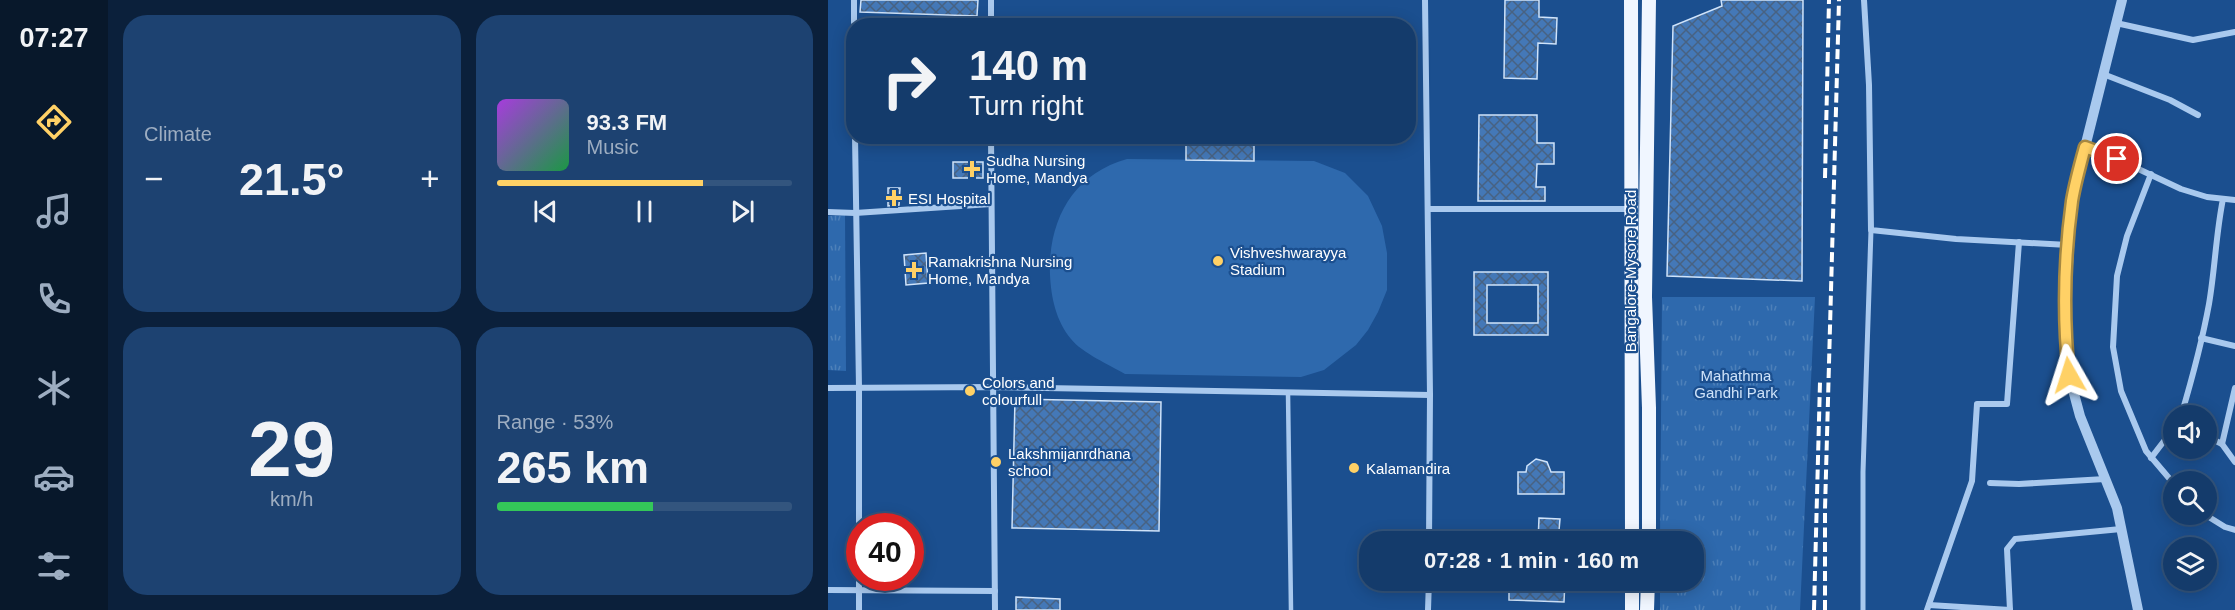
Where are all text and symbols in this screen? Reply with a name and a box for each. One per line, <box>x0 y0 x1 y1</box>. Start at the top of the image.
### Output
text: 07:27 <box>19 23 89 53</box>
icon: right <box>870 42 948 120</box>
text: 140 m <box>969 42 1088 89</box>
text: Turn right <box>969 91 1084 121</box>
icon: directions <box>33 101 75 143</box>
text: 93.3 FM <box>587 110 667 135</box>
text: Climate <box>144 123 212 145</box>
pin <box>2091 133 2142 184</box>
text: Music <box>587 136 639 158</box>
icon: arrive <box>2100 142 2133 175</box>
place label: Sudha Nursing Home, Mandya <box>986 152 1088 186</box>
text: 21.5° <box>239 154 345 205</box>
text: − <box>144 160 163 197</box>
text: + <box>420 160 440 197</box>
marker: Sudha Nursing Home, Mandya <box>963 160 981 178</box>
marker: ESI Hospital <box>885 189 903 207</box>
icon: music <box>33 190 75 232</box>
place label: ESI Hospital <box>908 190 991 207</box>
street label: Bangalore-Mysore Road <box>1622 190 1639 352</box>
icon: previous <box>529 195 562 228</box>
icon: pause <box>628 195 661 228</box>
icon: next <box>726 195 759 228</box>
place label: Vishveshwarayya Stadium <box>1230 244 1347 278</box>
place label: Ramakrishna Nursing Home, Mandya <box>928 253 1072 287</box>
marker: Vishveshwarayya Stadium <box>1211 254 1225 268</box>
marker: Ramakrishna Nursing Home, Mandya <box>905 261 923 279</box>
icon: phone <box>33 278 75 320</box>
position arrow <box>2037 343 2101 407</box>
icon: climate <box>33 367 75 409</box>
park label: Mahathma Gandhi Park <box>1694 367 1778 401</box>
place label: Colors and colourfull <box>982 374 1055 408</box>
marker: Colors and colourfull <box>963 384 977 398</box>
text: 29 <box>248 405 335 493</box>
map controls <box>2163 405 2217 591</box>
button: sound <box>2163 405 2217 459</box>
text: Range · 53% <box>497 411 613 433</box>
text: 265 km <box>497 442 649 493</box>
place label: Lakshmijanrdhana school <box>1008 445 1131 479</box>
marker: Lakshmijanrdhana school <box>989 455 1003 469</box>
icon: car <box>33 456 75 498</box>
place label: Kalamandira <box>1366 460 1451 477</box>
marker: Kalamandira <box>1347 461 1361 475</box>
button: search <box>2163 471 2217 525</box>
text: km/h <box>270 488 313 510</box>
speed limit sign: 40 <box>846 513 924 591</box>
button: layers <box>2163 537 2217 591</box>
icon: filters <box>33 545 75 587</box>
text: 07:28 · 1 min · 160 m <box>1424 548 1639 573</box>

